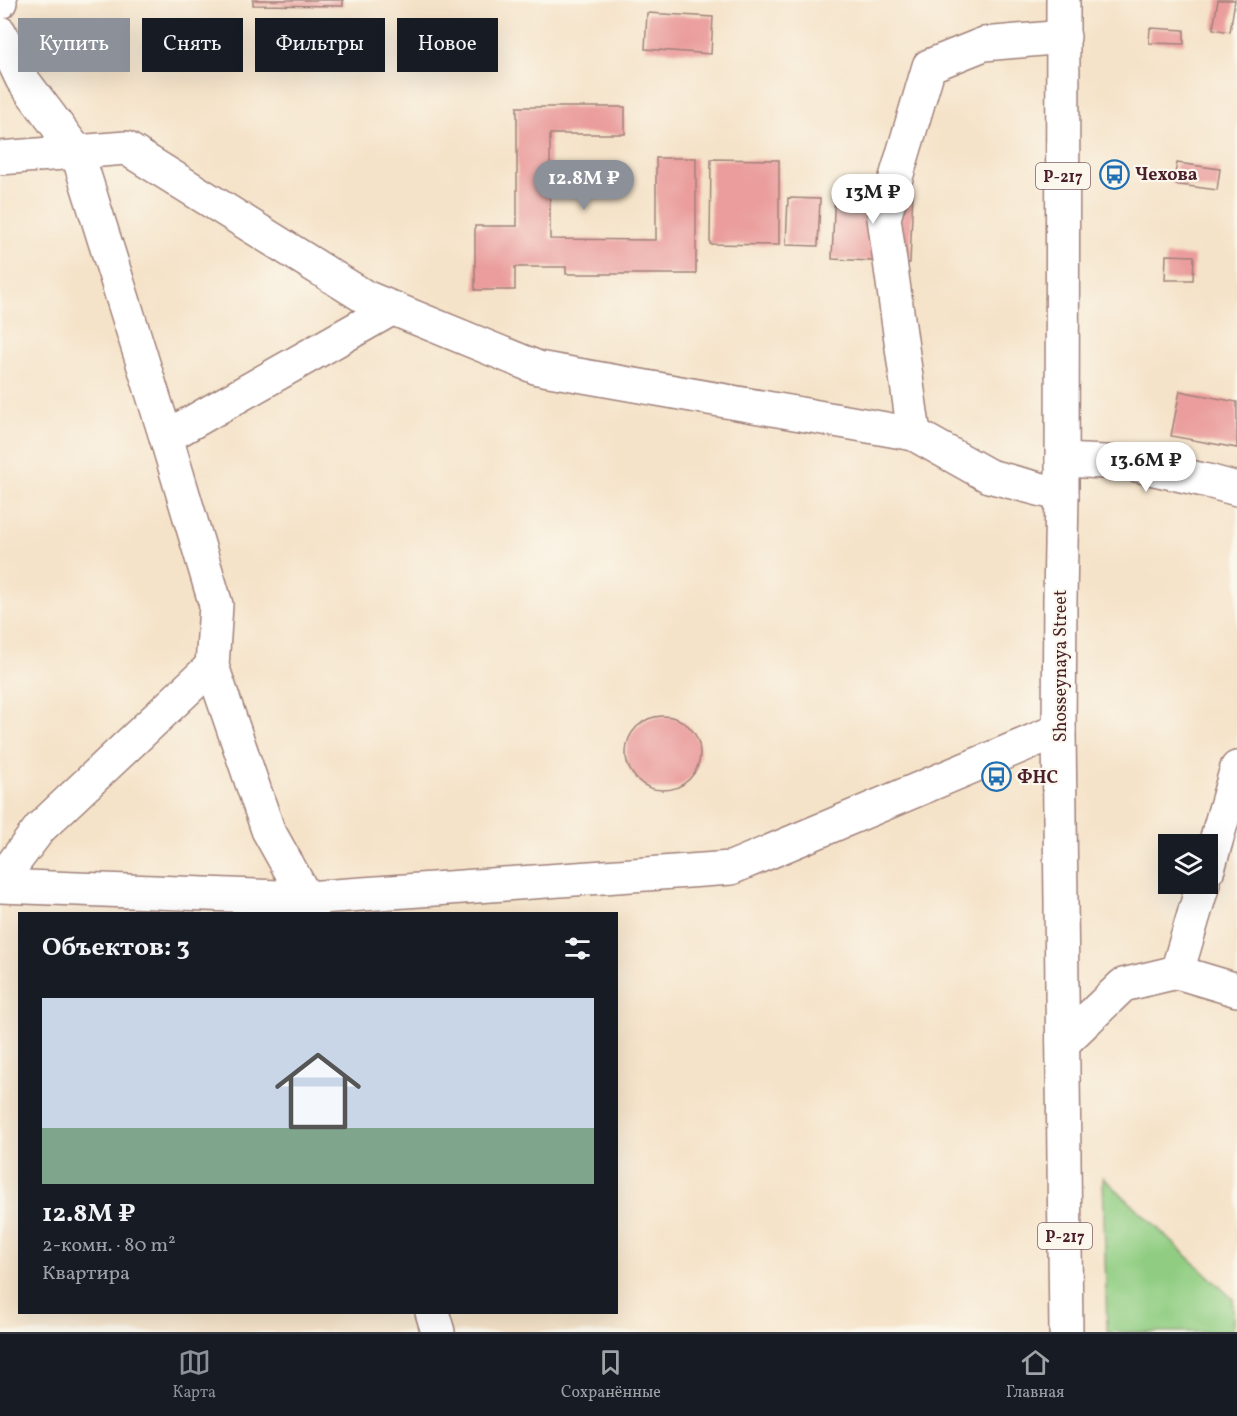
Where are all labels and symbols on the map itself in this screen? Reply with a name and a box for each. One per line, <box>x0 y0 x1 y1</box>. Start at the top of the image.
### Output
bus stop icon: Чехова <box>1098 158 1130 190</box>
pin: 12.8M ₽ <box>529 160 639 211</box>
road number: Р-217 <box>1036 163 1090 189</box>
place label: Чехова <box>1135 163 1198 188</box>
pin: 13M ₽ <box>831 174 915 225</box>
pin: 13.6M ₽ <box>1091 442 1201 493</box>
street label: Shosseynaya Street <box>1049 590 1074 742</box>
bus stop icon: ФНС <box>980 761 1012 793</box>
place label: ФНС <box>1017 766 1058 791</box>
road number: Р-217 <box>1038 1223 1092 1249</box>

